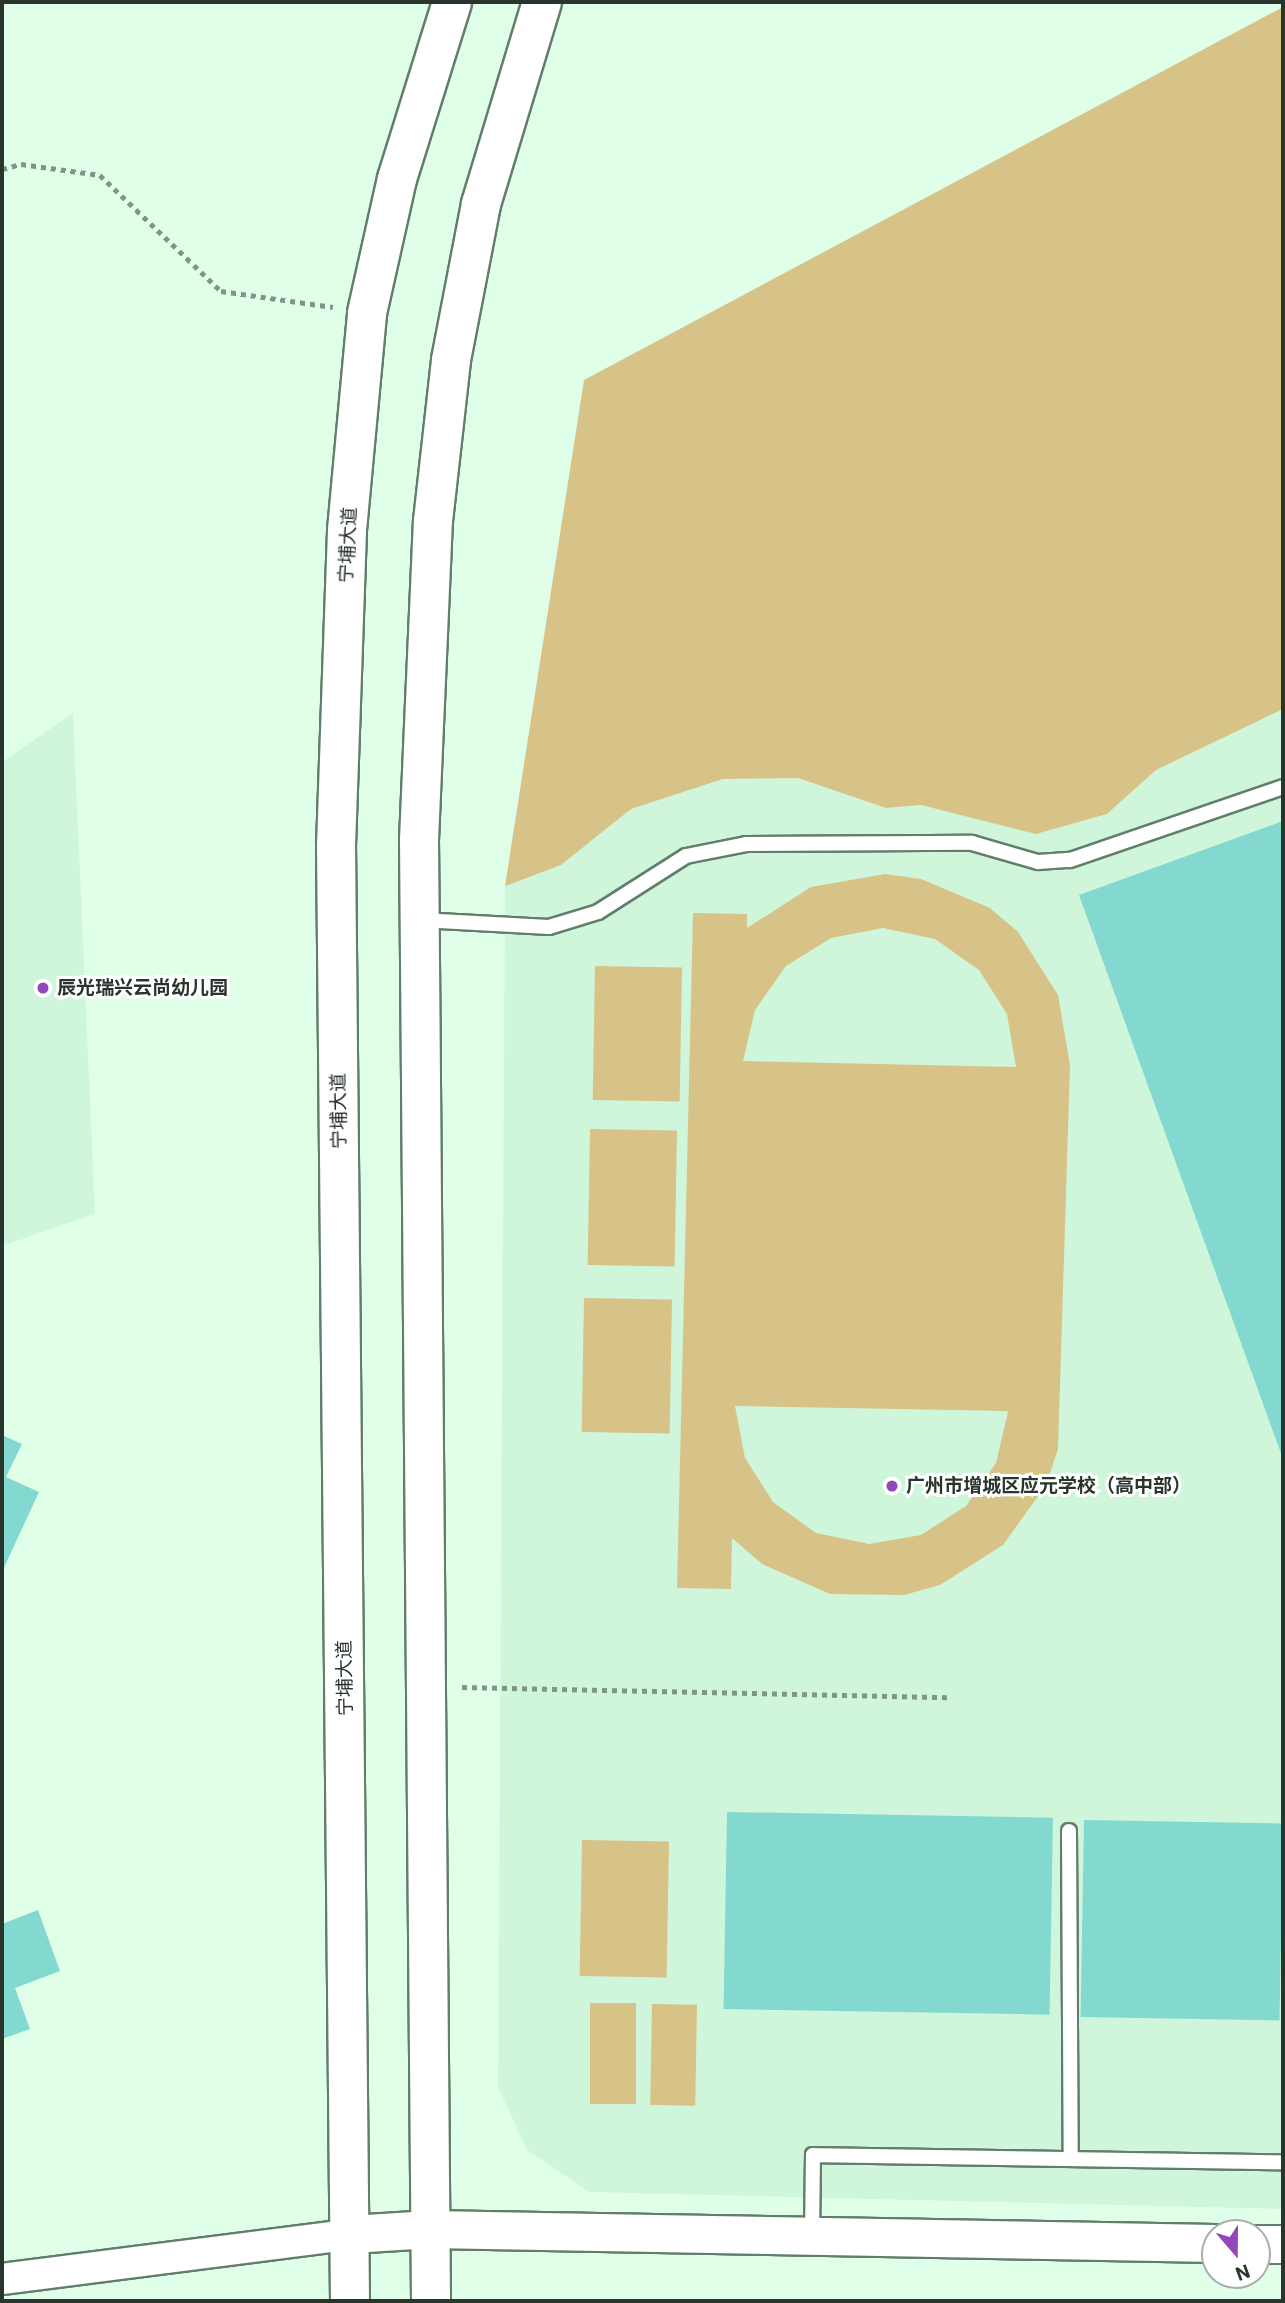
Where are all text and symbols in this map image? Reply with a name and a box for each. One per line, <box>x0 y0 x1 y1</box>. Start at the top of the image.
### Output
street label: 宁埔大道 <box>335 506 361 584</box>
place label: 辰光瑞兴云尚幼儿园 <box>57 977 228 999</box>
marker: 辰光瑞兴云尚幼儿园 <box>35 980 51 996</box>
street label: 宁埔大道 <box>327 1073 351 1149</box>
place label: 广州市增城区应元学校（高中部） <box>906 1475 1191 1497</box>
marker: 广州市增城区应元学校（高中部） <box>884 1478 900 1494</box>
street label: 宁埔大道 <box>333 1640 357 1716</box>
north arrow <box>1201 2219 1271 2289</box>
text: N <box>1232 2259 1253 2285</box>

